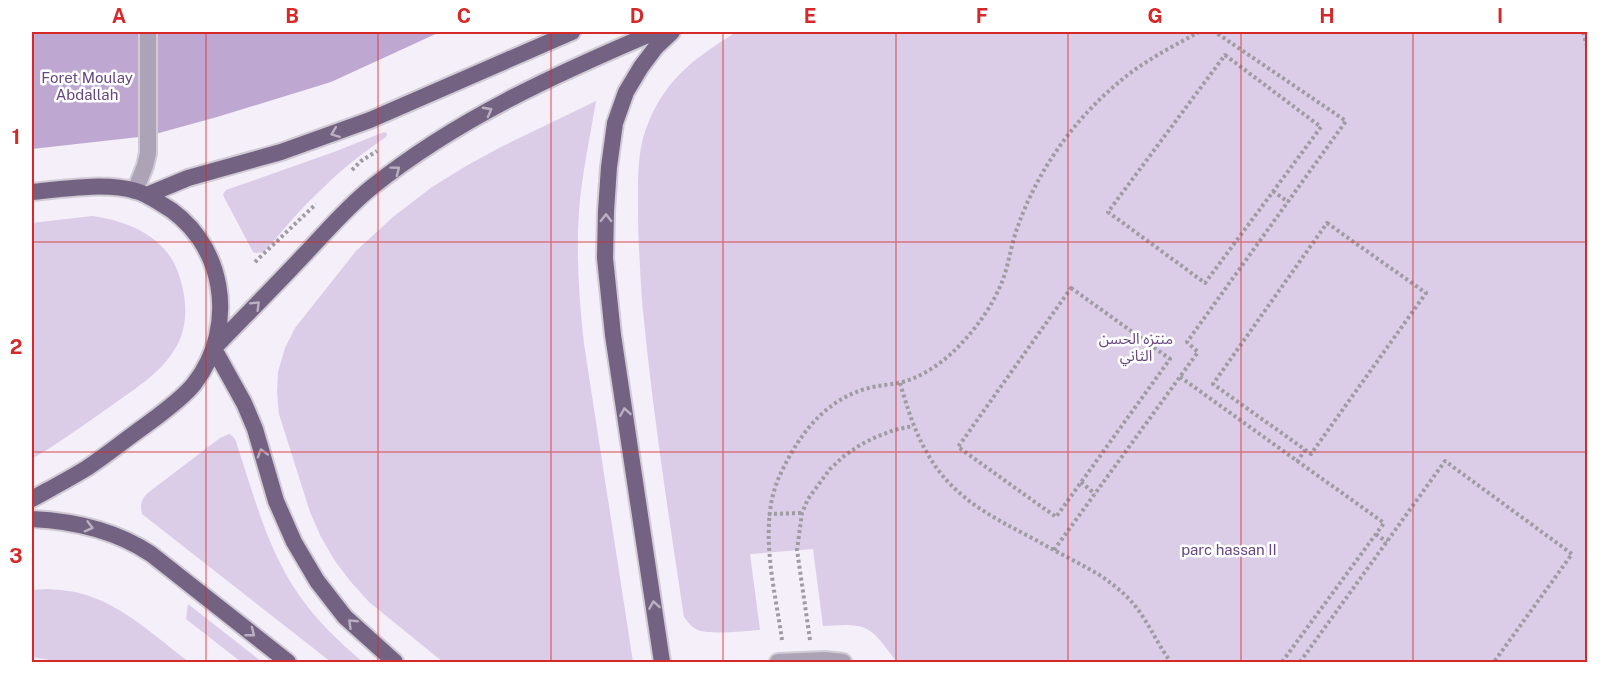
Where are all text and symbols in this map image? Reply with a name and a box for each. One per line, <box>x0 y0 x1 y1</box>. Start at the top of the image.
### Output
text: A <box>112 4 126 28</box>
text: B <box>285 4 299 28</box>
text: C <box>457 4 471 28</box>
text: D <box>630 4 644 28</box>
text: E <box>804 4 816 28</box>
text: F <box>976 4 988 28</box>
text: G <box>1147 4 1163 28</box>
text: H <box>1319 4 1335 28</box>
text: I <box>1497 4 1503 28</box>
park label: Foret Moulay Abdallah <box>41 69 133 103</box>
one-way arrow <box>481 107 492 118</box>
text: 1 <box>12 125 20 149</box>
one-way arrow <box>330 126 341 138</box>
one-way arrow <box>389 166 400 177</box>
one-way arrow <box>599 214 612 223</box>
one-way arrow <box>249 301 260 311</box>
park label: منتزه الحسن الثاني <box>1099 330 1173 367</box>
text: 2 <box>10 335 22 359</box>
one-way arrow <box>619 407 631 416</box>
one-way arrow <box>257 448 269 459</box>
one-way arrow <box>83 520 94 532</box>
park label: parc hassan II <box>1181 541 1277 558</box>
text: 3 <box>9 544 23 568</box>
one-way arrow <box>648 600 660 609</box>
one-way arrow <box>349 620 360 631</box>
one-way arrow <box>244 626 255 637</box>

